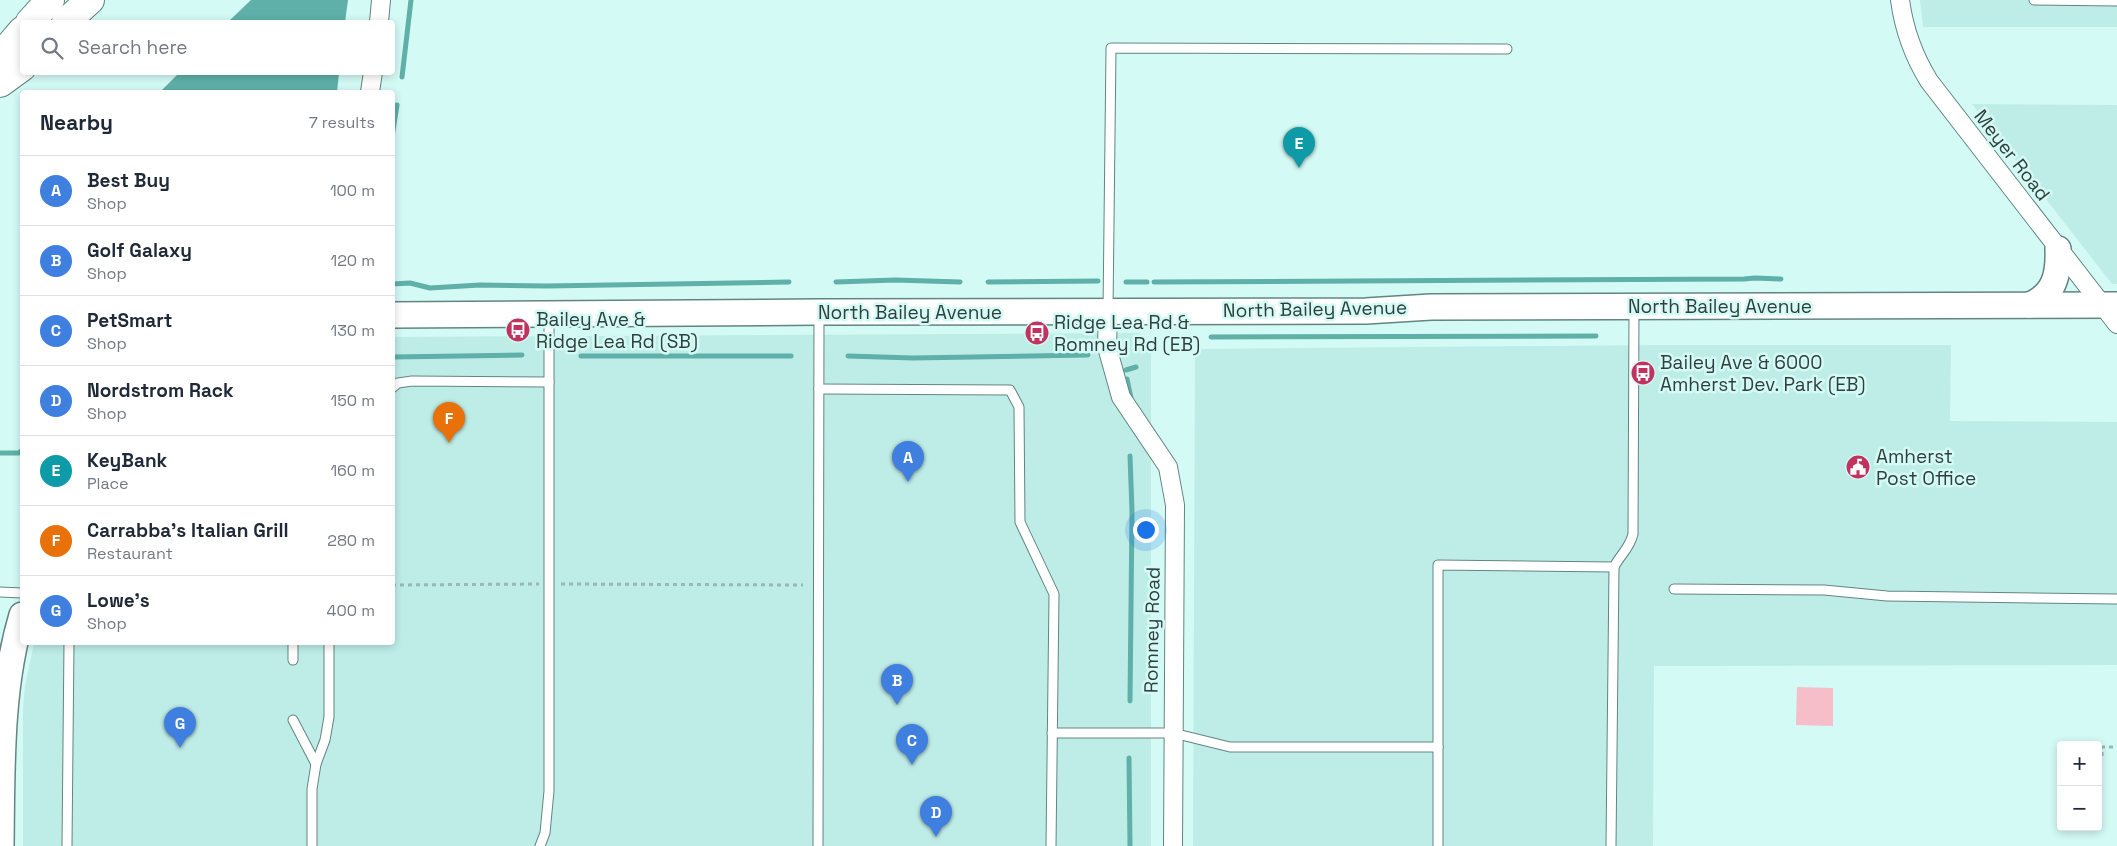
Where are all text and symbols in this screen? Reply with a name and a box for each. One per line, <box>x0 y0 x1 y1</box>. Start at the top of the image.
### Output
search box <box>20 20 395 75</box>
icon: search <box>38 34 66 62</box>
text: Search here <box>78 35 188 60</box>
street label: Meyer Road <box>1969 104 2055 206</box>
text: Nearby <box>40 109 113 136</box>
text: 7 results <box>309 112 375 133</box>
pin: E <box>1283 127 1315 168</box>
text: Best Buy <box>87 168 170 193</box>
text: A <box>51 180 61 201</box>
text: 100 m <box>330 180 375 201</box>
text: Shop <box>87 193 127 214</box>
text: Golf Galaxy <box>87 238 192 263</box>
text: B <box>51 250 61 271</box>
text: 120 m <box>331 250 375 271</box>
text: Shop <box>87 263 127 284</box>
street label: North Bailey Avenue <box>1628 294 1812 319</box>
street label: North Bailey Avenue <box>1223 295 1407 323</box>
street label: North Bailey Avenue <box>818 300 1002 325</box>
place label: Bailey Ave & Ridge Lea Rd (SB) <box>536 307 698 354</box>
text: PetSmart <box>87 308 172 333</box>
place label: Ridge Lea Rd & Romney Rd (EB) <box>1054 310 1200 357</box>
bus stop icon: Bailey Ave & Ridge Lea Rd (SB) <box>505 317 531 343</box>
text: C <box>51 320 61 341</box>
text: 130 m <box>331 320 375 341</box>
bus stop icon: Ridge Lea Rd & Romney Rd (EB) <box>1024 320 1050 346</box>
text: Shop <box>87 333 127 354</box>
place label: Bailey Ave & 6000 Amherst Dev. Park (EB) <box>1660 350 1865 397</box>
bus stop icon: Bailey Ave & 6000 Amherst Dev. Park (EB) <box>1630 360 1656 386</box>
text: Nordstrom Rack <box>87 378 234 403</box>
text: D <box>51 390 61 411</box>
text: 150 m <box>331 390 375 411</box>
pin: F <box>433 402 465 443</box>
text: Shop <box>87 403 127 424</box>
pin: A <box>892 441 924 482</box>
place label: Amherst Post Office <box>1876 444 1976 491</box>
text: KeyBank <box>87 448 167 473</box>
public building icon: Amherst Post Office <box>1845 454 1871 480</box>
text: E <box>52 460 60 481</box>
text: 160 m <box>330 460 375 481</box>
text: Place <box>87 473 129 494</box>
your location <box>1133 517 1159 543</box>
text: Carrabba's Italian Grill <box>87 518 289 543</box>
text: F <box>52 530 60 551</box>
text: 280 m <box>327 530 375 551</box>
text: Restaurant <box>87 543 173 564</box>
street label: Romney Road <box>1138 567 1166 693</box>
text: Lowe's <box>87 588 150 613</box>
text: G <box>51 600 61 621</box>
text: 400 m <box>327 600 375 621</box>
text: Shop <box>87 613 127 634</box>
pin: B <box>881 664 913 705</box>
pin: G <box>164 707 196 748</box>
pin: C <box>896 724 928 765</box>
map controls <box>2057 741 2102 831</box>
button: + <box>2057 741 2102 786</box>
button: − <box>2057 786 2102 831</box>
pin: D <box>920 796 952 837</box>

